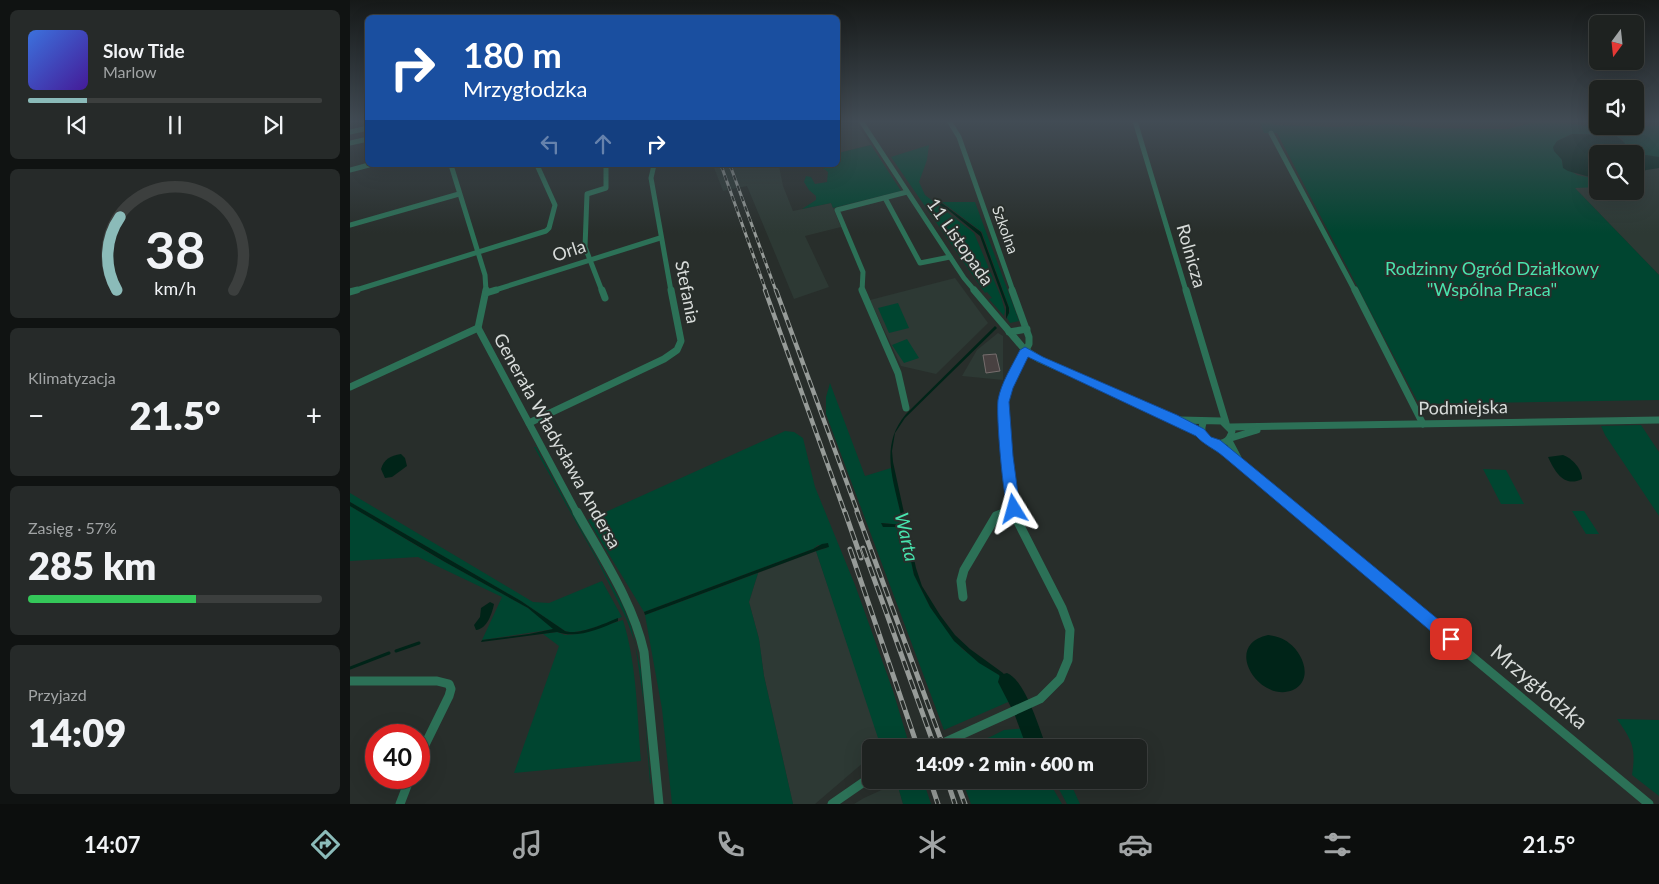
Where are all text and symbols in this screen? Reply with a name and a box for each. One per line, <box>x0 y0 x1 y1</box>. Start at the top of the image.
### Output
north arrow <box>1589 15 1644 70</box>
map controls <box>1589 15 1644 200</box>
text: 180 m <box>463 33 562 75</box>
icon: right <box>380 35 445 100</box>
text: Slow Tide <box>103 39 185 62</box>
text: Marlow <box>103 62 157 81</box>
text: Mrzygłodzka <box>463 75 587 102</box>
button: sound <box>1589 80 1644 135</box>
icon: previous <box>63 111 91 139</box>
icon: pause <box>161 111 189 139</box>
icon: next <box>259 111 287 139</box>
icon: left <box>536 130 564 158</box>
icon: ahead <box>589 130 617 158</box>
icon: right <box>642 130 670 158</box>
button: search <box>1589 145 1644 200</box>
street label: 11 Listopada <box>923 194 999 289</box>
street label: Szkolna <box>989 203 1023 256</box>
text: 38 <box>145 218 205 280</box>
street label: Rolnicza <box>1172 221 1212 290</box>
street label: Orla <box>549 234 588 266</box>
park label: Rodzinny Ogród Działkowy "Wspólna Praca" <box>1385 257 1600 300</box>
street label: Stefania <box>671 258 705 325</box>
text: km/h <box>154 277 196 299</box>
street label: Generała Władysława Andersa <box>489 329 626 552</box>
text: Klimatyzacja <box>28 368 116 387</box>
text: 21.5° <box>129 392 221 438</box>
street label: Podmiejska <box>1418 395 1508 419</box>
text: − <box>28 398 44 432</box>
text: + <box>306 398 322 432</box>
position arrow <box>987 482 1039 534</box>
water label: Warta <box>891 510 924 564</box>
text: Zasięg · 57% <box>28 518 117 537</box>
text: 285 km <box>28 542 156 588</box>
pin <box>1430 618 1472 660</box>
icon: arrive <box>1437 625 1465 653</box>
street label: Mrzygłodzka <box>1486 638 1593 734</box>
text: Przyjazd <box>28 685 87 704</box>
text: 14:09 <box>28 709 126 755</box>
speed limit sign: 40 <box>365 724 430 789</box>
text: 14:09 · 2 min · 600 m <box>915 752 1094 775</box>
icon: directions <box>308 827 343 862</box>
icon: music <box>510 827 545 862</box>
icon: phone <box>713 827 748 862</box>
icon: climate <box>915 827 950 862</box>
icon: car <box>1118 827 1153 862</box>
icon: filters <box>1320 827 1355 862</box>
text: 14:07 <box>84 831 140 858</box>
text: 21.5° <box>1523 831 1575 858</box>

